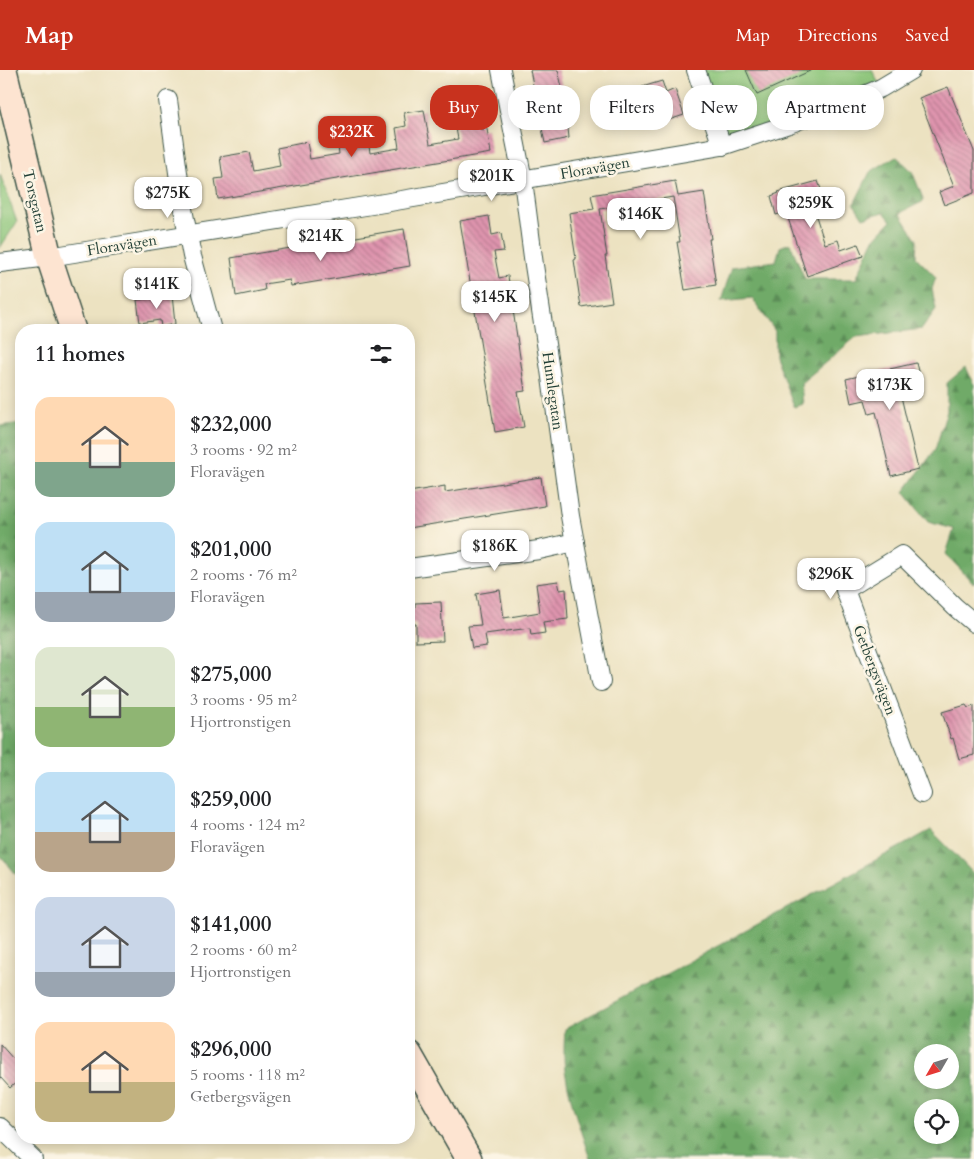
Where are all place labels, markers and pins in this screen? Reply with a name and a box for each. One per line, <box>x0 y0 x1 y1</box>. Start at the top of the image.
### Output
pin: $232K <box>317 116 387 158</box>
pin: $201K <box>457 160 527 202</box>
pin: $275K <box>133 176 203 219</box>
pin: $259K <box>776 186 846 229</box>
pin: $146K <box>606 198 676 240</box>
pin: $214K <box>286 220 356 262</box>
pin: $141K <box>122 268 192 310</box>
pin: $145K <box>460 280 530 323</box>
pin: $173K <box>855 368 925 411</box>
pin: $186K <box>460 530 530 572</box>
pin: $296K <box>796 558 866 600</box>

